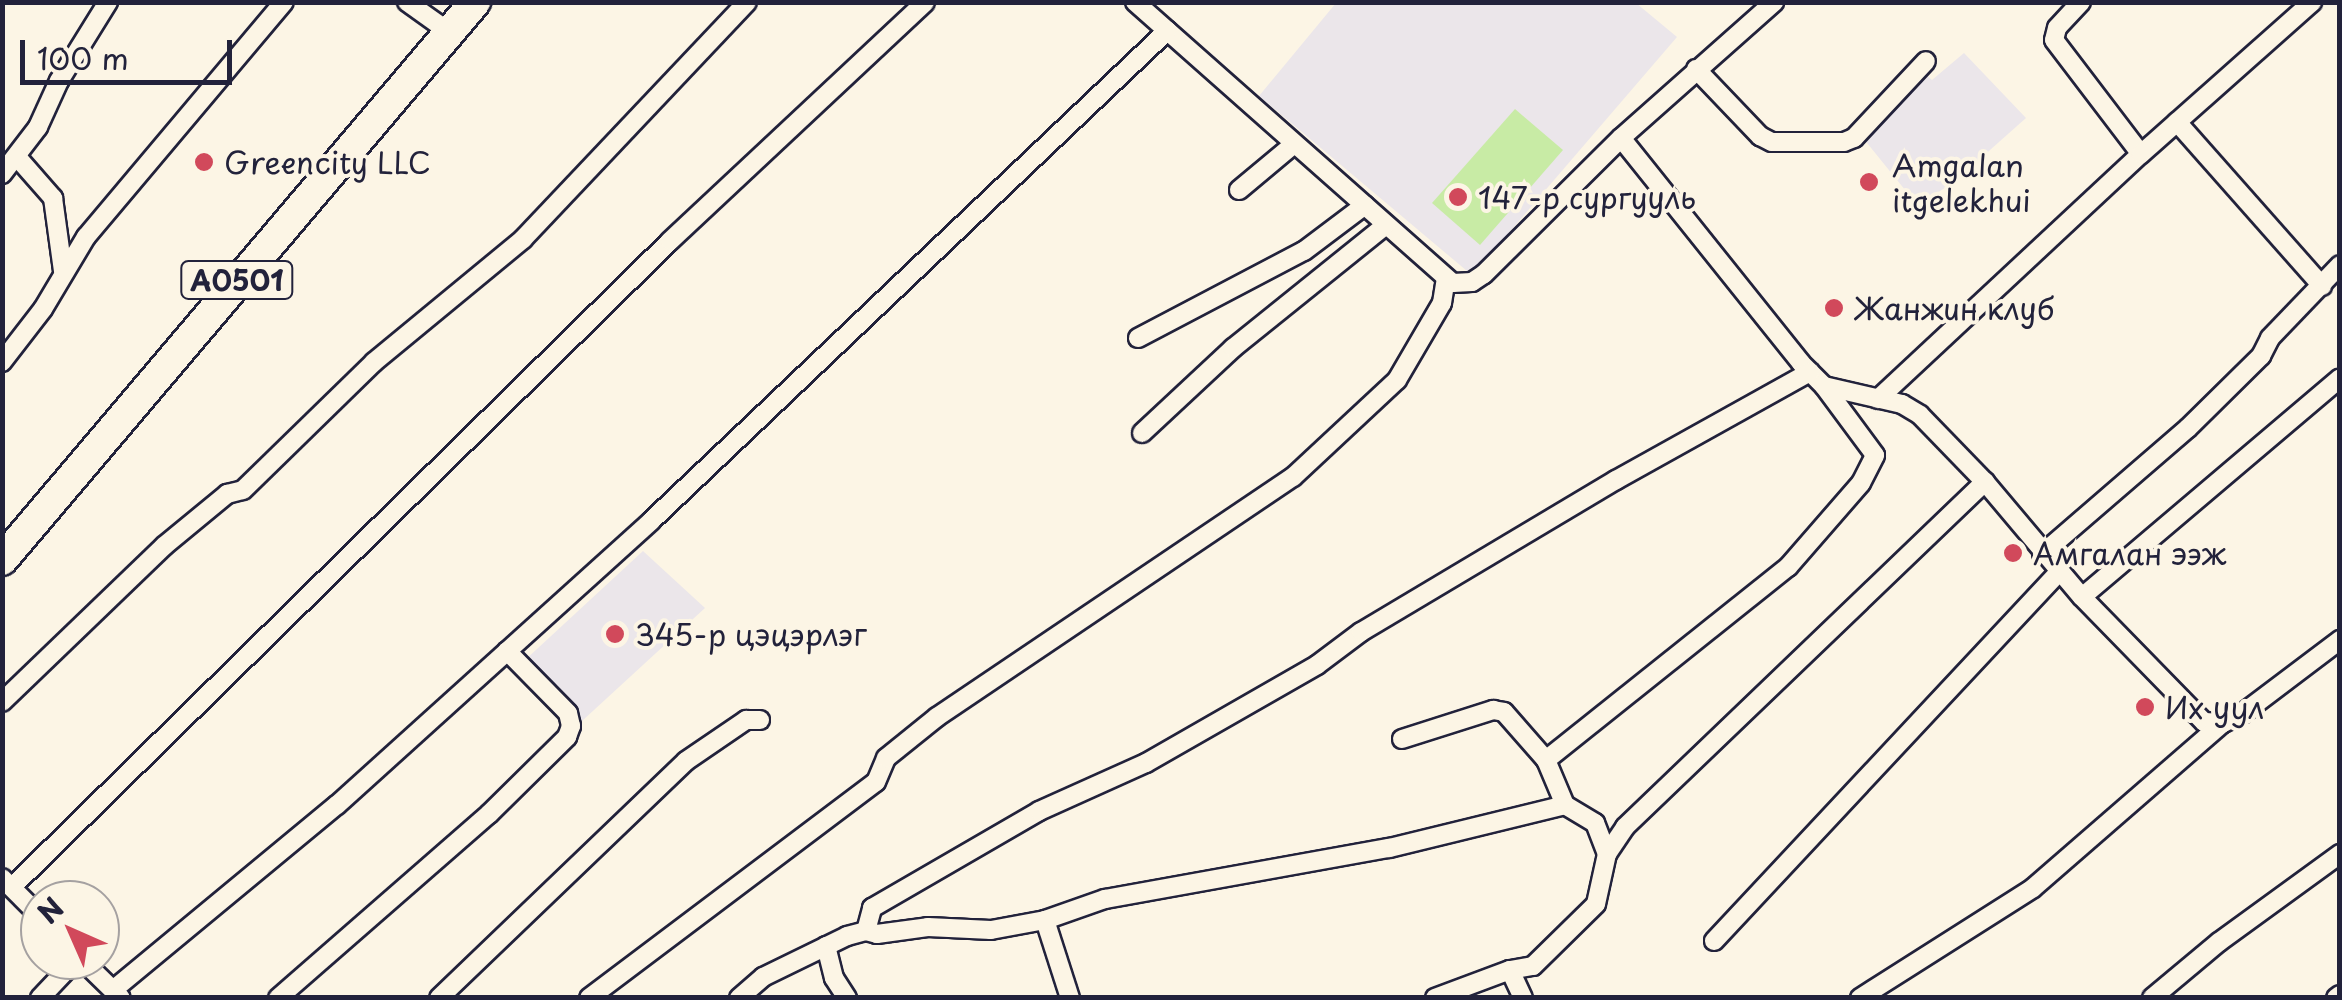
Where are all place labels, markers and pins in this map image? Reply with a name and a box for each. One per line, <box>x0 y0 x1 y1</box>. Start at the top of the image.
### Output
place label: Greencity LLC <box>224 144 434 180</box>
place label: Amgalan itgelekhui <box>1892 147 2031 218</box>
marker: Greencity LLC <box>193 151 215 173</box>
marker: Amgalan itgelekhui <box>1856 169 1882 195</box>
place label: 147-р сургууль <box>1478 179 1697 215</box>
marker: 147-р сургууль <box>1447 186 1469 208</box>
place label: Жанжин клуб <box>1854 290 2058 326</box>
marker: Жанжин клуб <box>1823 297 1845 319</box>
place label: Амгалан ээж <box>2033 535 2228 571</box>
marker: Амгалан ээж <box>2002 542 2024 564</box>
place label: 345-р цэцэрлэг <box>635 616 867 652</box>
marker: 345-р цэцэрлэг <box>604 623 626 645</box>
place label: Их уул <box>2165 689 2266 725</box>
marker: Их уул <box>2134 696 2156 718</box>

